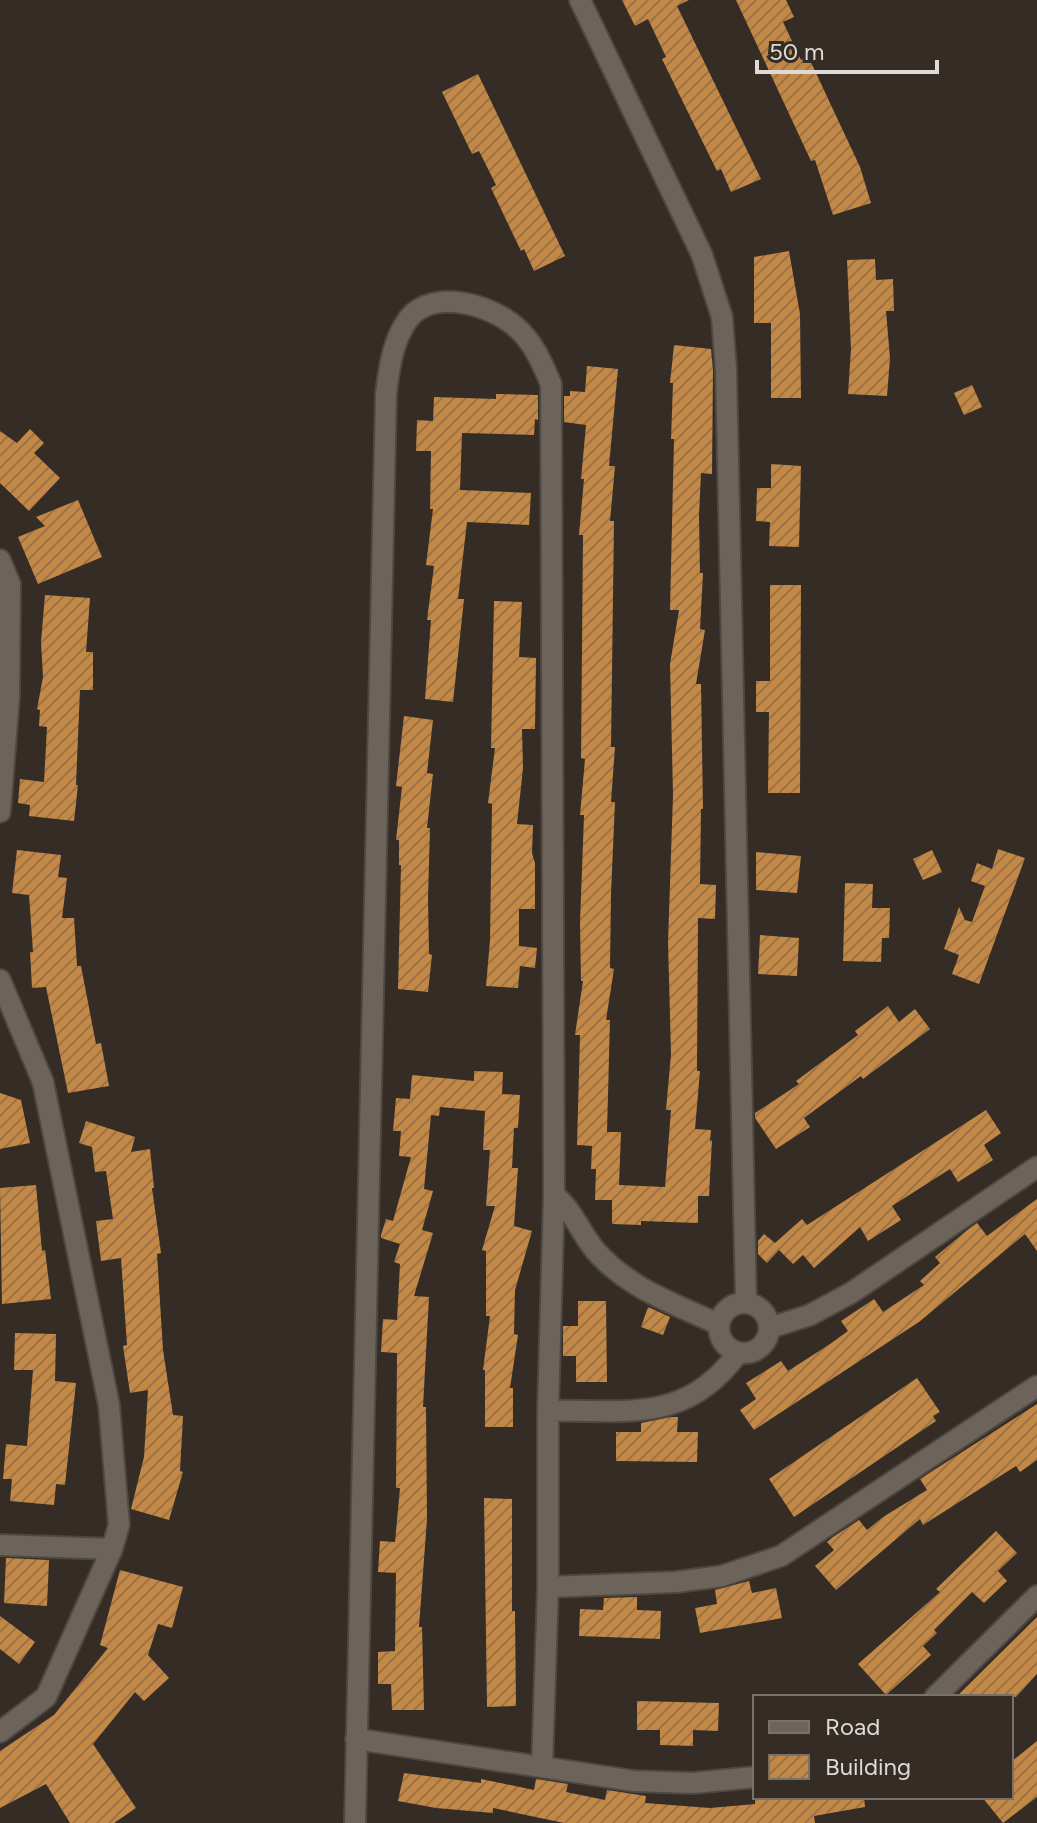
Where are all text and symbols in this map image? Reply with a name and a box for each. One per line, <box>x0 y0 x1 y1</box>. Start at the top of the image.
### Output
scale bar <box>757 24 937 74</box>
text: 50 m <box>769 37 825 66</box>
legend <box>753 1695 1013 1799</box>
text: Road <box>825 1712 880 1741</box>
text: Building <box>825 1752 911 1781</box>

